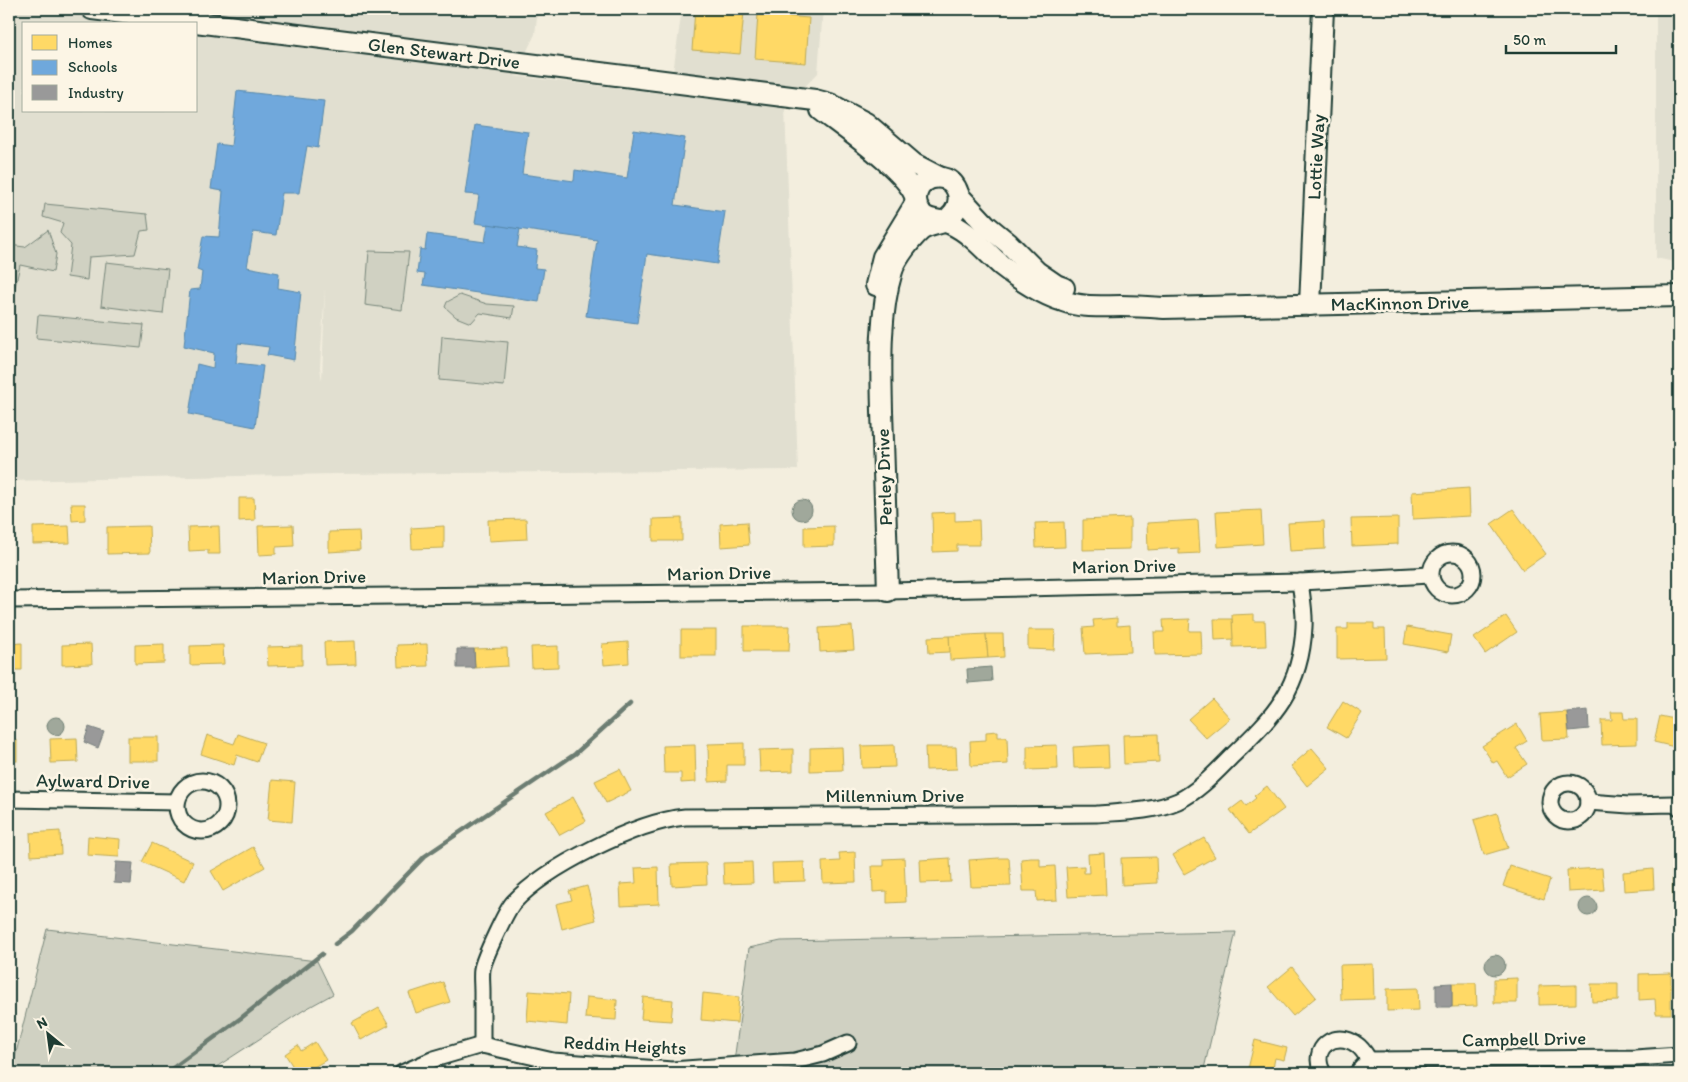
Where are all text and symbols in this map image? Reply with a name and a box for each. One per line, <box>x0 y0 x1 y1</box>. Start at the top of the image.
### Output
legend <box>22 22 198 112</box>
scale bar <box>1506 22 1616 54</box>
text: 50 m <box>1513 31 1546 49</box>
street label: Glen Stewart Drive <box>367 32 521 74</box>
text: Homes <box>68 34 113 52</box>
text: Schools <box>68 58 118 76</box>
text: Industry <box>68 84 124 102</box>
street label: Lottie Way <box>1302 113 1330 201</box>
street label: MacKinnon Drive <box>1331 290 1469 316</box>
street label: Perley Drive <box>871 428 897 526</box>
street label: Marion Drive <box>1072 554 1176 578</box>
street label: Marion Drive <box>667 561 771 585</box>
street label: Marion Drive <box>262 565 366 589</box>
street label: Aylward Drive <box>36 769 150 793</box>
street label: Millennium Drive <box>826 784 964 807</box>
north arrow <box>22 1010 72 1060</box>
text: N <box>34 1013 50 1033</box>
street label: Campbell Drive <box>1462 1026 1586 1052</box>
street label: Reddin Heights <box>563 1030 687 1060</box>

